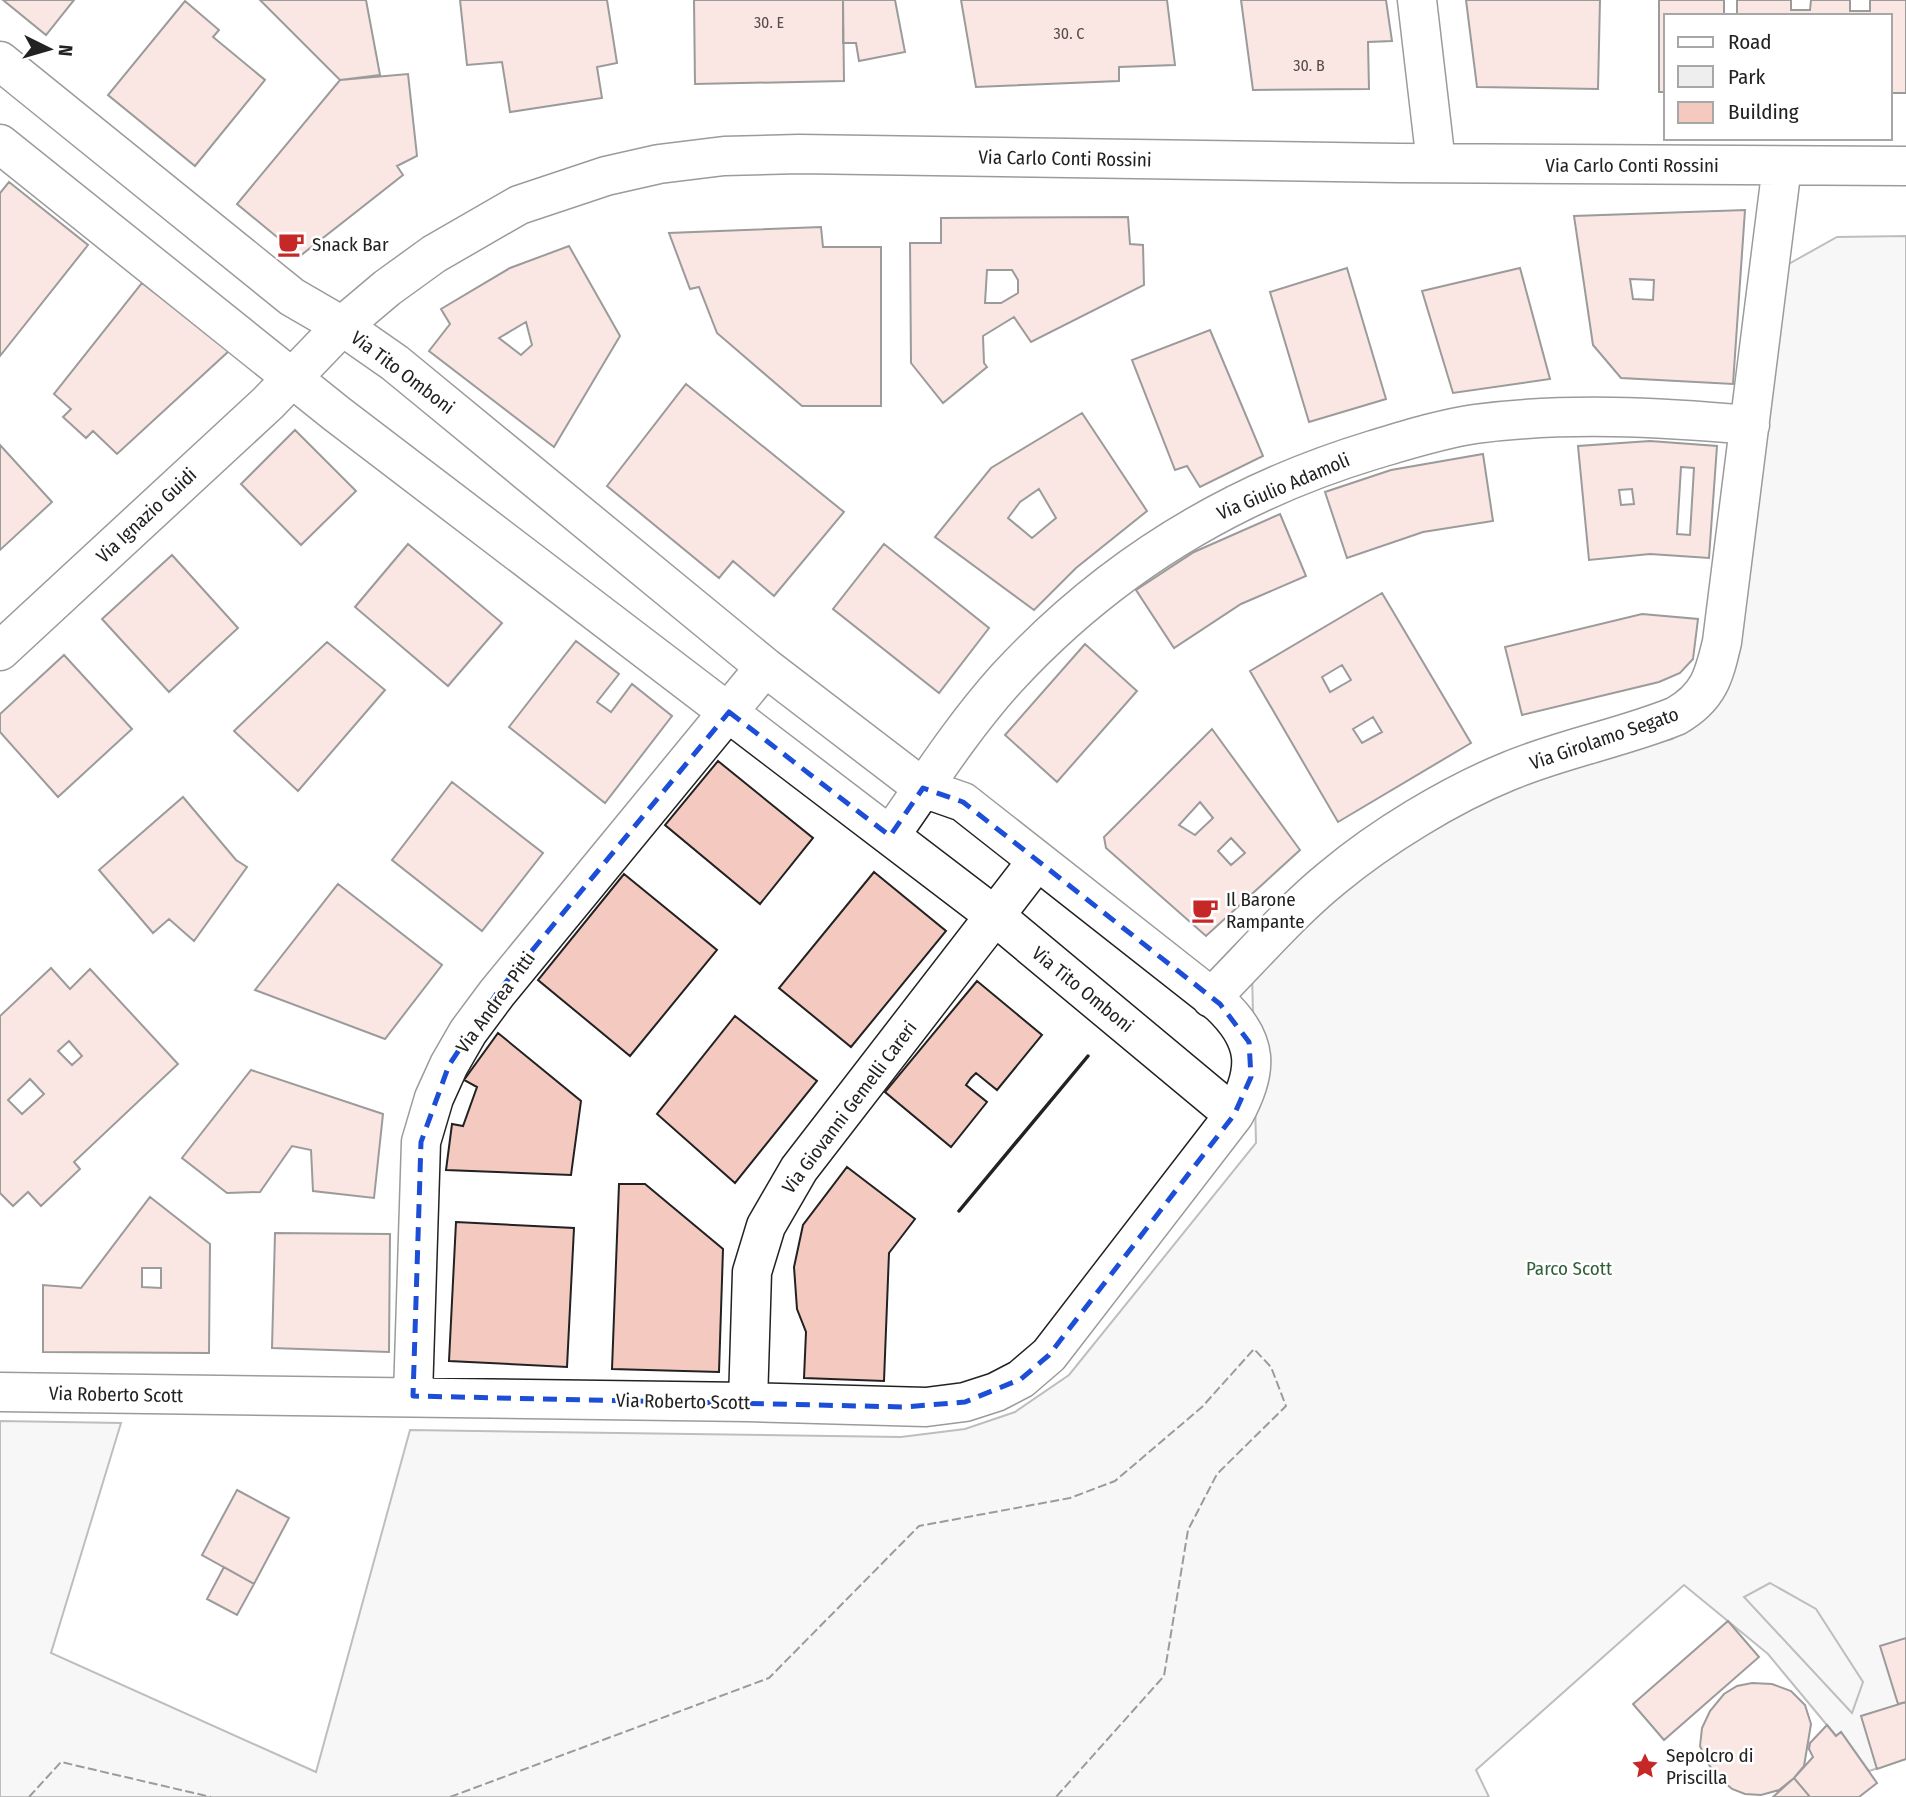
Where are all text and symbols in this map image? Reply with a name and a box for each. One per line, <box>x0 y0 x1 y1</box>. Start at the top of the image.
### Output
house number: 30. E <box>754 13 784 32</box>
north arrow <box>14 14 84 84</box>
legend <box>1664 14 1892 140</box>
house number: 30. C <box>1054 24 1084 43</box>
text: Road <box>1728 29 1772 55</box>
text: N <box>53 44 77 57</box>
house number: 30. B <box>1293 56 1325 75</box>
text: Park <box>1728 64 1766 90</box>
text: Building <box>1728 99 1799 125</box>
street label: Via Carlo Conti Rossini <box>978 145 1152 172</box>
street label: Via Carlo Conti Rossini <box>1545 154 1719 177</box>
cafe icon: Snack Bar <box>276 229 306 259</box>
place label: Snack Bar <box>312 233 389 256</box>
street label: Via Tito Omboni <box>346 326 459 419</box>
street label: Via Giulio Adamoli <box>1213 448 1353 525</box>
street label: Via Ignazio Guidi <box>91 463 201 568</box>
street label: Via Girolamo Segato <box>1527 702 1682 775</box>
place label: Il Barone Rampante <box>1226 888 1305 933</box>
cafe icon: Il Barone Rampante <box>1190 895 1220 925</box>
street label: Via Tito Omboni <box>1027 942 1138 1037</box>
street label: Via Andrea Pitti <box>451 947 540 1057</box>
street label: Via Giovanni Gemelli Careri <box>777 1017 922 1198</box>
park label: Parco Scott <box>1526 1257 1613 1280</box>
street label: Via Roberto Scott <box>49 1382 184 1407</box>
street label: Via Roberto Scott <box>616 1389 751 1414</box>
place label: Sepolcro di Priscilla <box>1666 1744 1754 1789</box>
place icon: Sepolcro di Priscilla <box>1630 1751 1660 1781</box>

